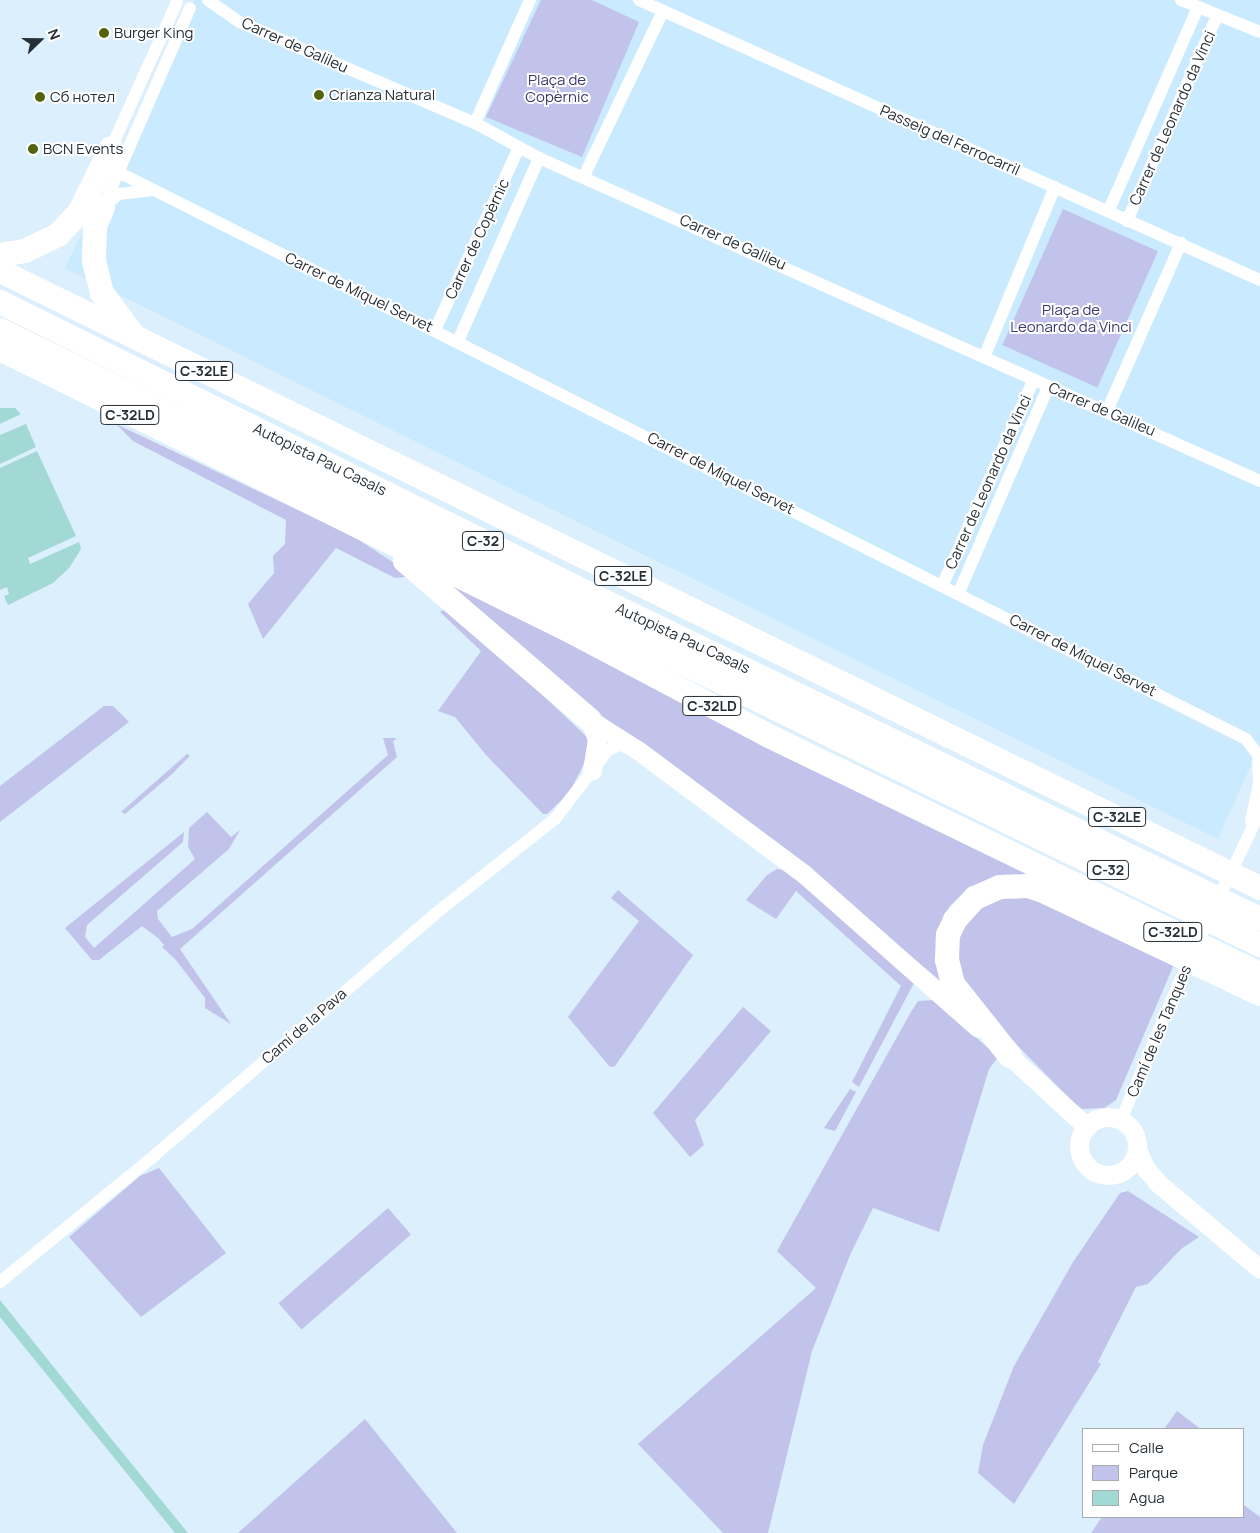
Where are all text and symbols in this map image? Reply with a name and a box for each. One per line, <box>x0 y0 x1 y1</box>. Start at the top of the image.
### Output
street label: Carrer de Galileu <box>239 13 351 77</box>
north arrow <box>15 15 65 65</box>
place label: Burger King <box>114 24 193 42</box>
text: N <box>44 26 65 42</box>
marker: Burger King <box>98 27 110 39</box>
street label: Carrer de Leonardo da Vinci <box>1125 28 1219 208</box>
park label: Plaça de Copèrnic <box>525 70 589 105</box>
place label: Crianza Natural <box>329 86 435 104</box>
place label: Сб нотел <box>50 88 115 106</box>
marker: Crianza Natural <box>313 89 325 101</box>
marker: Сб нотел <box>34 91 46 103</box>
street label: Passeig del Ferrocarril <box>877 101 1023 179</box>
place label: BCN Events <box>43 140 123 158</box>
marker: BCN Events <box>27 143 39 155</box>
street label: Carrer de Copèrnic <box>441 176 513 302</box>
street label: Carrer de Galileu <box>677 210 789 274</box>
street label: Carrer de Miquel Servet <box>282 248 436 336</box>
park label: Plaça de Leonardo da Vinci <box>1010 300 1132 335</box>
road number: C-32LE <box>174 360 234 382</box>
street label: Carrer de Galileu <box>1046 378 1158 440</box>
street label: Carrer de Leonardo da Vinci <box>941 392 1035 572</box>
road number: C-32LD <box>100 404 160 426</box>
street label: Autopista Pau Casals <box>250 419 390 499</box>
street label: Carrer de Miquel Servet <box>645 428 797 518</box>
road number: C-32 <box>462 530 504 552</box>
road number: C-32LE <box>593 564 653 588</box>
street label: Autopista Pau Casals <box>613 599 753 677</box>
street label: Carrer de Miquel Servet <box>1007 610 1159 700</box>
road number: C-32LD <box>682 694 742 718</box>
road number: C-32LE <box>1087 806 1147 829</box>
road number: C-32 <box>1087 858 1129 882</box>
road number: C-32LD <box>1143 920 1203 944</box>
street label: Camí de les Tanques <box>1123 962 1195 1100</box>
street label: Camí de la Pava <box>258 984 350 1068</box>
legend <box>1082 1428 1245 1518</box>
text: Calle <box>1129 1437 1164 1458</box>
text: Parque <box>1129 1462 1178 1483</box>
text: Agua <box>1129 1487 1165 1508</box>

